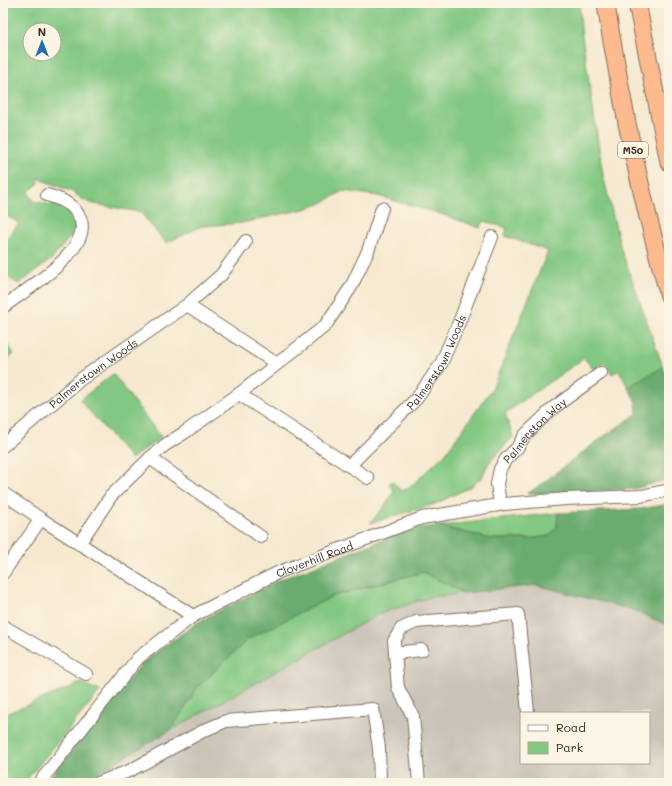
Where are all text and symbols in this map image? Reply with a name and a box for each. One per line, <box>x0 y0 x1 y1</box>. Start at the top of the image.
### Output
north arrow <box>22 22 62 62</box>
text: N <box>38 24 46 39</box>
road number: M50 <box>618 142 648 158</box>
street label: Palmerstown Woods <box>403 313 469 412</box>
street label: Palmerstown Woods <box>45 335 140 411</box>
street label: Palmerston Way <box>499 393 569 466</box>
street label: Cloverhill Road <box>274 537 355 580</box>
legend <box>520 712 650 764</box>
text: Road <box>556 719 586 735</box>
text: Park <box>556 739 583 755</box>

